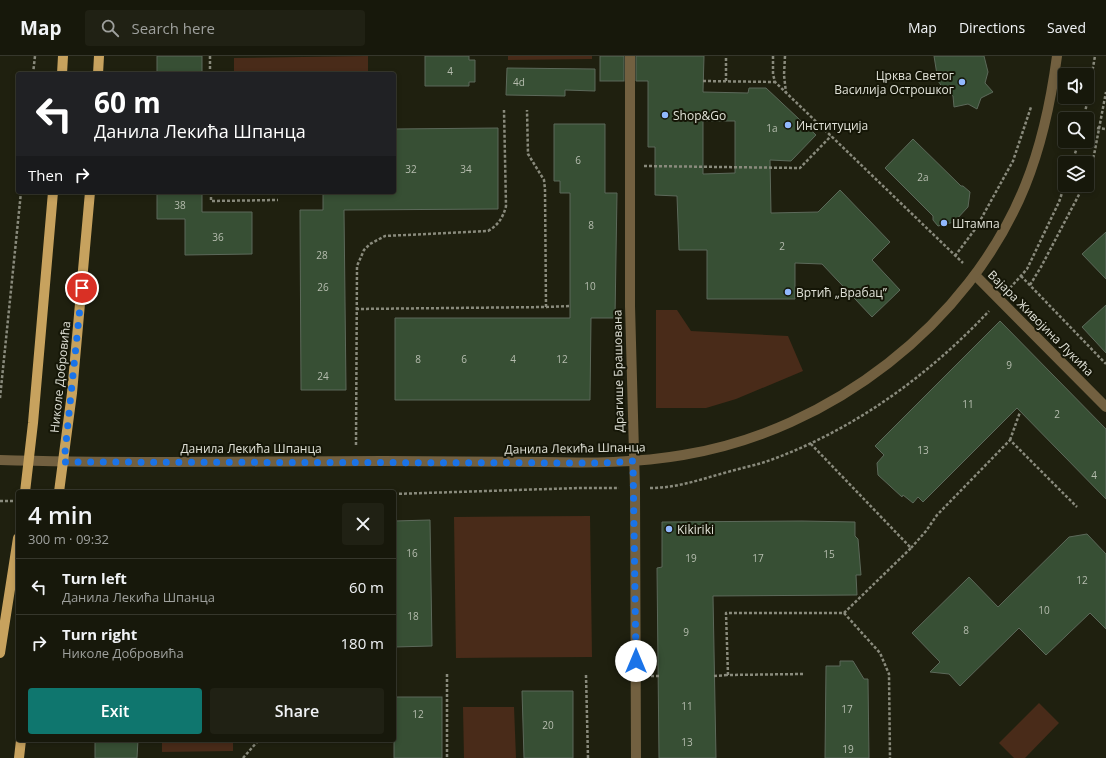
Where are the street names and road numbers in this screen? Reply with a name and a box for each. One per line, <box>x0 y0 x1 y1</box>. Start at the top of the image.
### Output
street label: Вајара Живојина Лукића <box>984 266 1098 380</box>
street label: Драгише Брашована <box>608 310 628 432</box>
street label: Николе Добровића <box>46 320 74 434</box>
street label: Данила Лекића Шпанца <box>504 438 646 458</box>
street label: Данила Лекића Шпанца <box>180 440 322 457</box>

